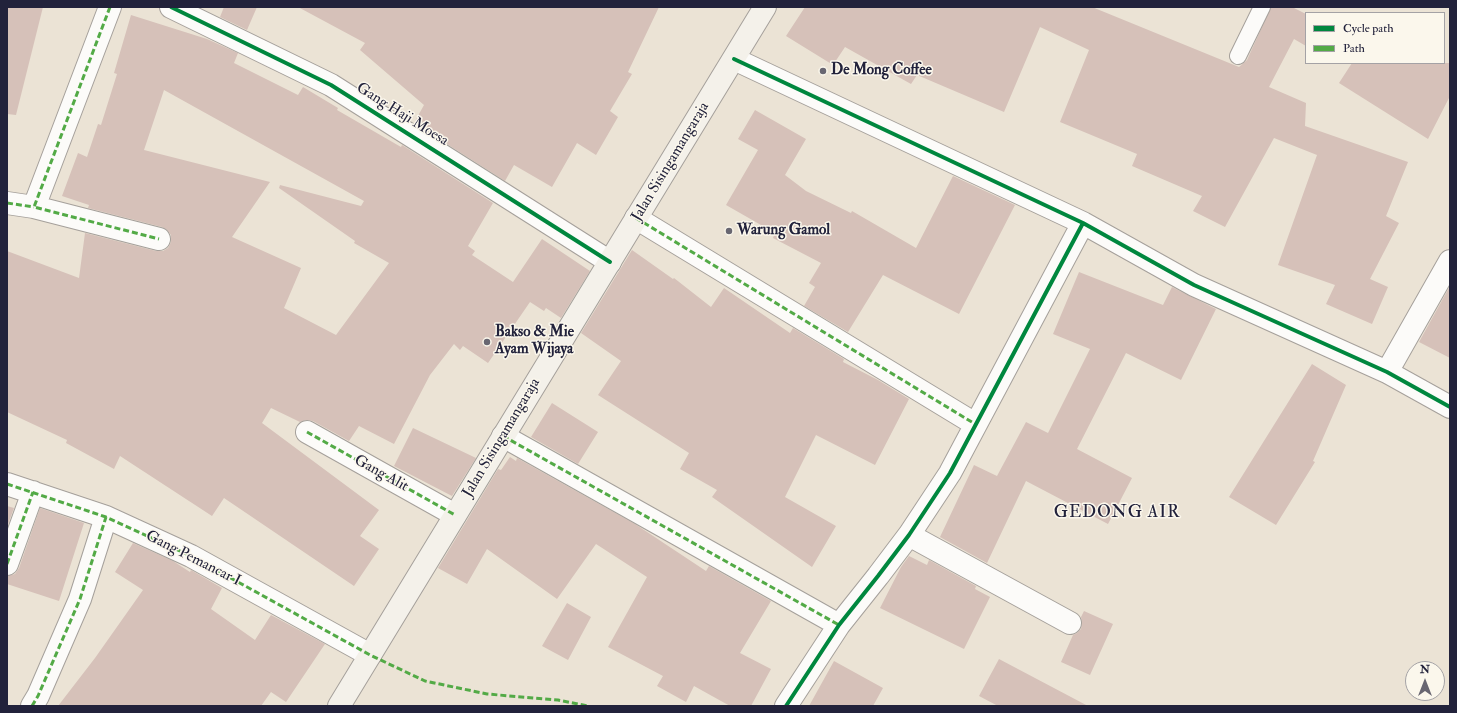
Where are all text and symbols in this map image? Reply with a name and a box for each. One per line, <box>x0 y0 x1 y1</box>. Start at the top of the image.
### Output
legend <box>1305 12 1445 64</box>
text: Cycle path <box>1343 21 1393 36</box>
text: Path <box>1343 41 1365 56</box>
place label: De Mong Coffee <box>831 62 932 80</box>
marker: De Mong Coffee <box>818 66 828 76</box>
street label: Gang Haji Moesa <box>353 80 451 150</box>
street label: Jalan Sisingamangaraja <box>628 99 714 225</box>
place label: Warung Gamol <box>737 222 830 240</box>
marker: Warung Gamol <box>724 226 734 236</box>
place label: Bakso & Mie Ayam Wijaya <box>495 324 574 359</box>
marker: Bakso & Mie Ayam Wijaya <box>482 337 492 347</box>
street label: Jalan Sisingamangaraja <box>459 375 545 501</box>
street label: Gang Alit <box>351 452 411 496</box>
district label: GEDONG AIR <box>1054 503 1180 523</box>
street label: Gang Pemancar I <box>142 527 244 591</box>
north arrow <box>1405 661 1445 701</box>
text: N <box>1420 663 1430 676</box>

